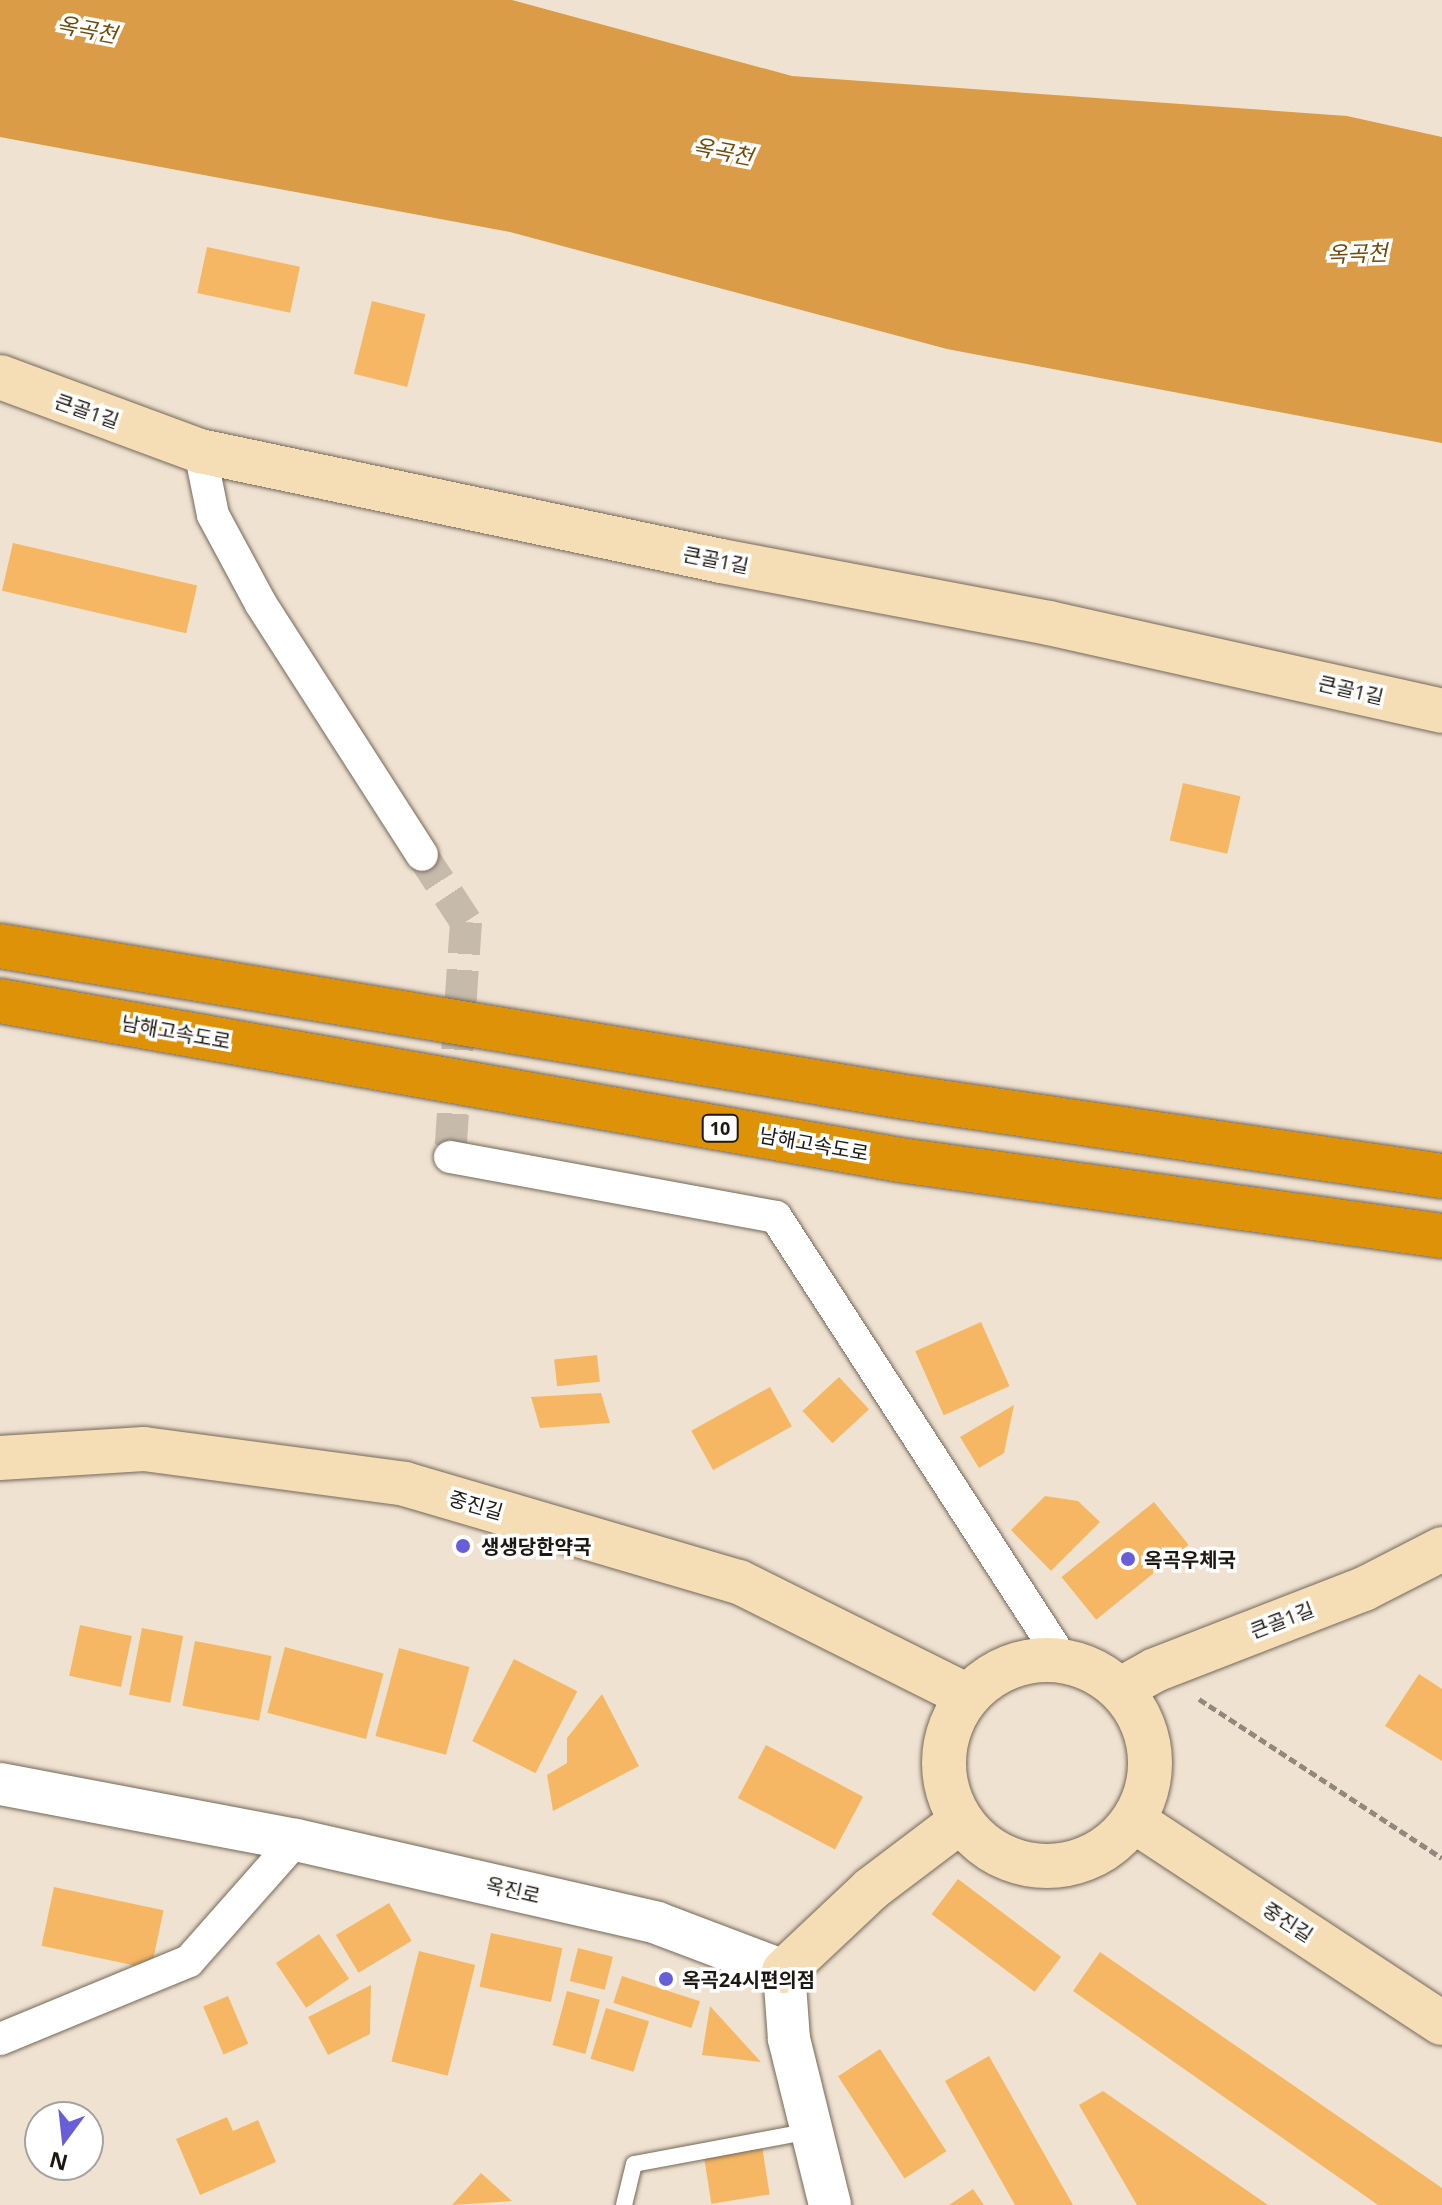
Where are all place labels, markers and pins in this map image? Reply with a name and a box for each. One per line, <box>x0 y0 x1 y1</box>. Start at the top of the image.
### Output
place label: 생생당한약국 <box>481 1534 591 1558</box>
marker: 생생당한약국 <box>452 1535 474 1557</box>
place label: 옥곡우체국 <box>1144 1547 1236 1571</box>
marker: 옥곡우체국 <box>1119 1550 1137 1568</box>
place label: 옥곡24시편의점 <box>682 1967 815 1991</box>
marker: 옥곡24시편의점 <box>657 1970 675 1988</box>

